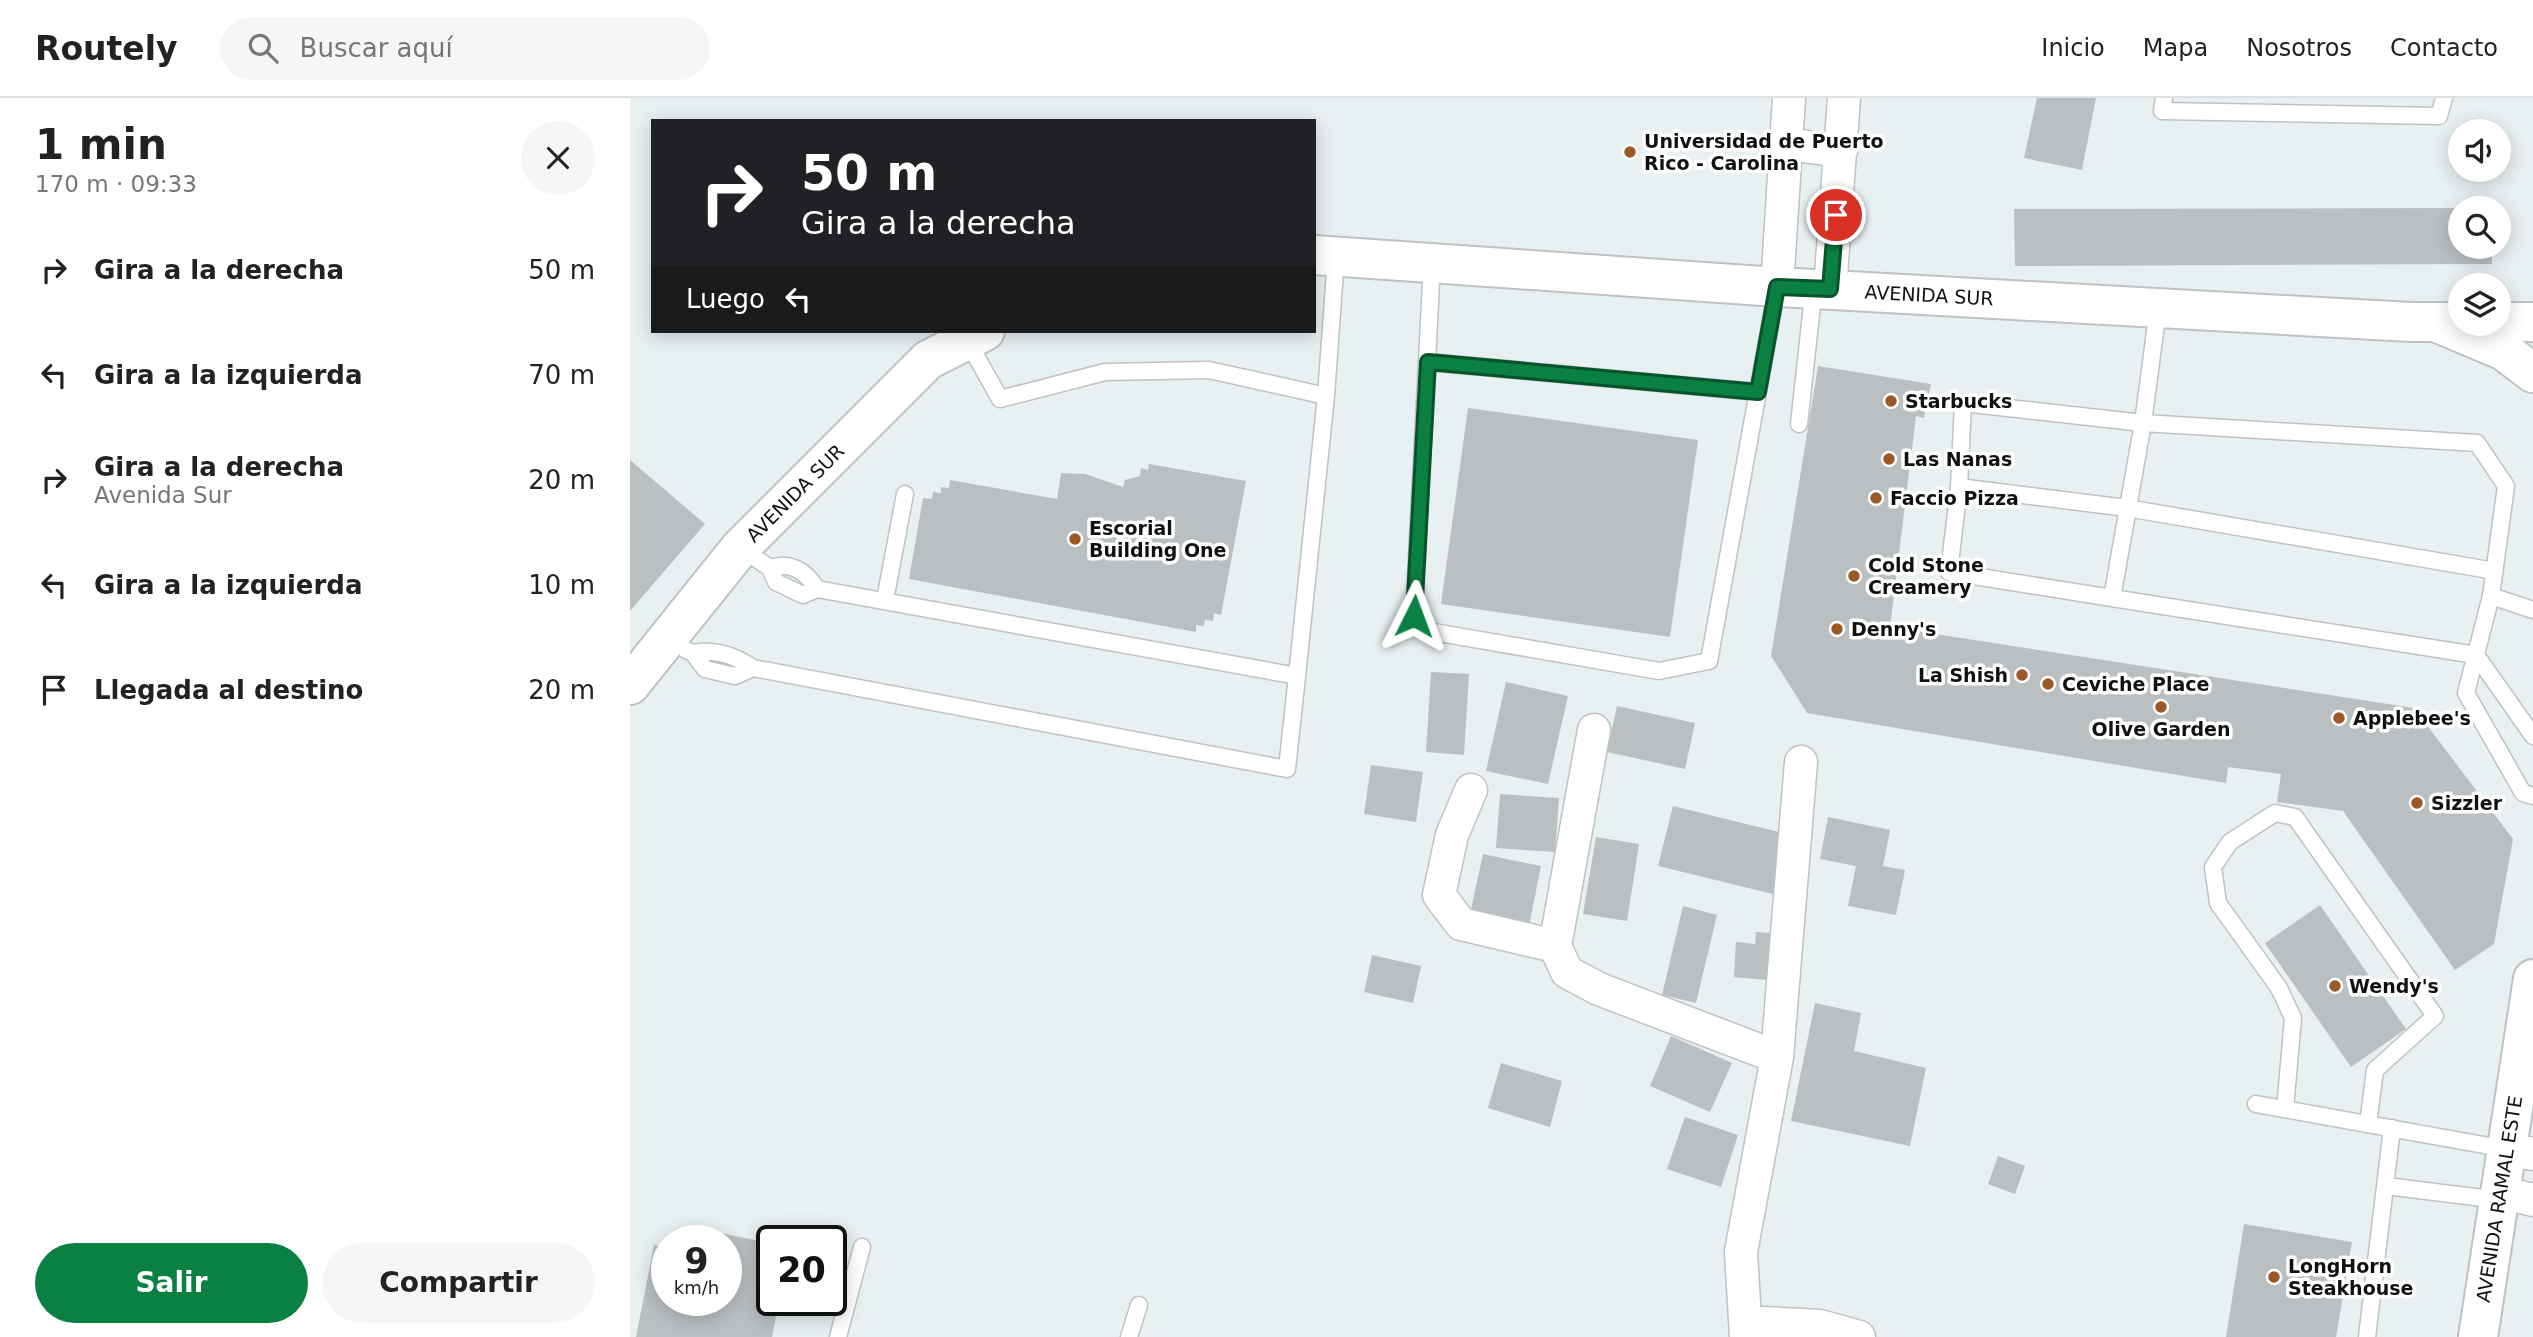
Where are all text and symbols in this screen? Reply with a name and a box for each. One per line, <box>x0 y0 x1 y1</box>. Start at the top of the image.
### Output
search box <box>220 17 710 80</box>
text: Routely <box>35 29 178 68</box>
icon: search <box>244 29 282 67</box>
text: Buscar aquí <box>300 33 453 63</box>
text: Inicio <box>2041 34 2105 62</box>
text: Mapa <box>2143 34 2208 62</box>
text: Nosotros <box>2246 34 2352 62</box>
text: Contacto <box>2390 34 2498 62</box>
map controls <box>2448 119 2511 336</box>
button: sound <box>2448 119 2511 182</box>
text: 1 min <box>35 120 167 169</box>
button: close <box>521 121 595 195</box>
place label: Universidad de Puerto Rico - Carolina <box>1644 130 1884 174</box>
marker: Universidad de Puerto Rico - Carolina <box>1622 144 1638 160</box>
text: 50 m <box>801 145 937 202</box>
icon: right <box>686 147 777 238</box>
text: 170 m · 09:33 <box>35 171 197 197</box>
pin <box>1806 185 1866 245</box>
icon: arrive <box>1817 196 1855 234</box>
button: search <box>2448 196 2511 259</box>
text: Gira a la derecha <box>801 204 1076 242</box>
icon: right <box>35 251 73 289</box>
text: Gira a la derecha <box>94 255 344 285</box>
text: 50 m <box>528 255 595 285</box>
button: layers <box>2448 273 2511 336</box>
icon: left <box>779 280 817 318</box>
street label: AVENIDA SUR <box>1864 281 1994 309</box>
text: Luego <box>686 284 765 314</box>
icon: left <box>35 356 73 394</box>
text: Gira a la izquierda <box>94 360 362 390</box>
text: 70 m <box>528 360 595 390</box>
place label: Starbucks <box>1905 390 2012 412</box>
marker: Starbucks <box>1883 393 1899 409</box>
street label: AVENIDA SUR <box>742 440 848 546</box>
place label: Las Nanas <box>1903 448 2012 470</box>
marker: Las Nanas <box>1881 451 1897 467</box>
text: Gira a la derecha <box>94 452 344 482</box>
icon: right <box>35 461 73 499</box>
text: 20 m <box>528 465 595 495</box>
text: Avenida Sur <box>94 482 232 508</box>
place label: Faccio Pizza <box>1890 487 2019 509</box>
marker: Faccio Pizza <box>1868 490 1884 506</box>
place label: Escorial Building One <box>1089 517 1226 561</box>
marker: Escorial Building One <box>1067 531 1083 547</box>
place label: Cold Stone Creamery <box>1868 554 1984 598</box>
icon: left <box>35 566 73 604</box>
marker: Cold Stone Creamery <box>1846 568 1862 584</box>
text: Gira a la izquierda <box>94 570 362 600</box>
text: 10 m <box>528 570 595 600</box>
position arrow <box>1377 579 1451 653</box>
place label: Denny's <box>1851 618 1936 640</box>
marker: Denny's <box>1829 621 1845 637</box>
place label: La Shish <box>1918 664 2008 686</box>
marker: La Shish <box>2014 667 2030 683</box>
icon: arrive <box>35 671 73 709</box>
place label: Ceviche Place <box>2062 673 2209 695</box>
text: Llegada al destino <box>94 675 363 705</box>
text: 20 m <box>528 675 595 705</box>
marker: Ceviche Place <box>2040 676 2056 692</box>
marker: Olive Garden <box>2153 699 2169 715</box>
place label: Applebee's <box>2353 707 2471 729</box>
marker: Applebee's <box>2331 710 2347 726</box>
place label: Olive Garden <box>2092 718 2230 740</box>
place label: Sizzler <box>2431 792 2503 814</box>
marker: Sizzler <box>2409 795 2425 811</box>
place label: Wendy's <box>2349 975 2439 997</box>
marker: Wendy's <box>2327 978 2343 994</box>
street label: AVENIDA RAMAL ESTE <box>2472 1094 2526 1304</box>
speed limit sign: 20 <box>756 1225 847 1316</box>
text: 9 <box>684 1241 709 1281</box>
button: Salir <box>35 1243 308 1323</box>
button: Compartir <box>322 1243 595 1323</box>
place label: LongHorn Steakhouse <box>2288 1255 2413 1299</box>
marker: LongHorn Steakhouse <box>2266 1269 2282 1285</box>
text: km/h <box>674 1277 719 1298</box>

